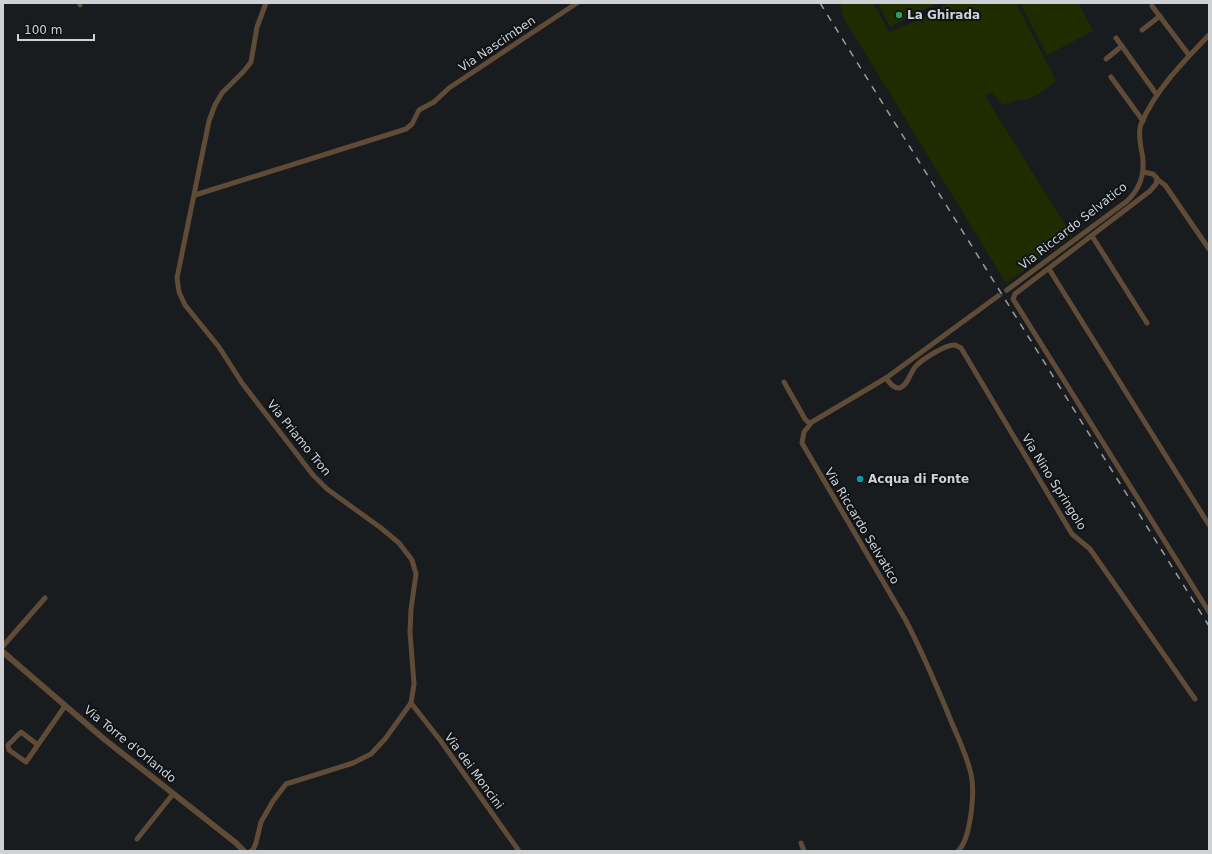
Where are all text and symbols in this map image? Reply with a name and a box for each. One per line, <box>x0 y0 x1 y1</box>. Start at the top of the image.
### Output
place label: La Ghirada <box>907 8 980 22</box>
marker: La Ghirada <box>894 10 904 20</box>
street label: Via Nascimben <box>456 13 538 75</box>
scale bar <box>18 16 94 42</box>
text: 100 m <box>24 23 62 37</box>
street label: Via Riccardo Selvatico <box>1016 180 1130 272</box>
street label: Via Priamo Tron <box>264 397 334 479</box>
street label: Via Nino Springolo <box>1019 432 1089 532</box>
street label: Via Riccardo Selvatico <box>822 465 902 587</box>
place label: Acqua di Fonte <box>868 472 969 486</box>
marker: Acqua di Fonte <box>855 474 865 484</box>
street label: Via Torre d'Orlando <box>81 703 179 785</box>
street label: Via dei Moncini <box>442 730 506 812</box>

